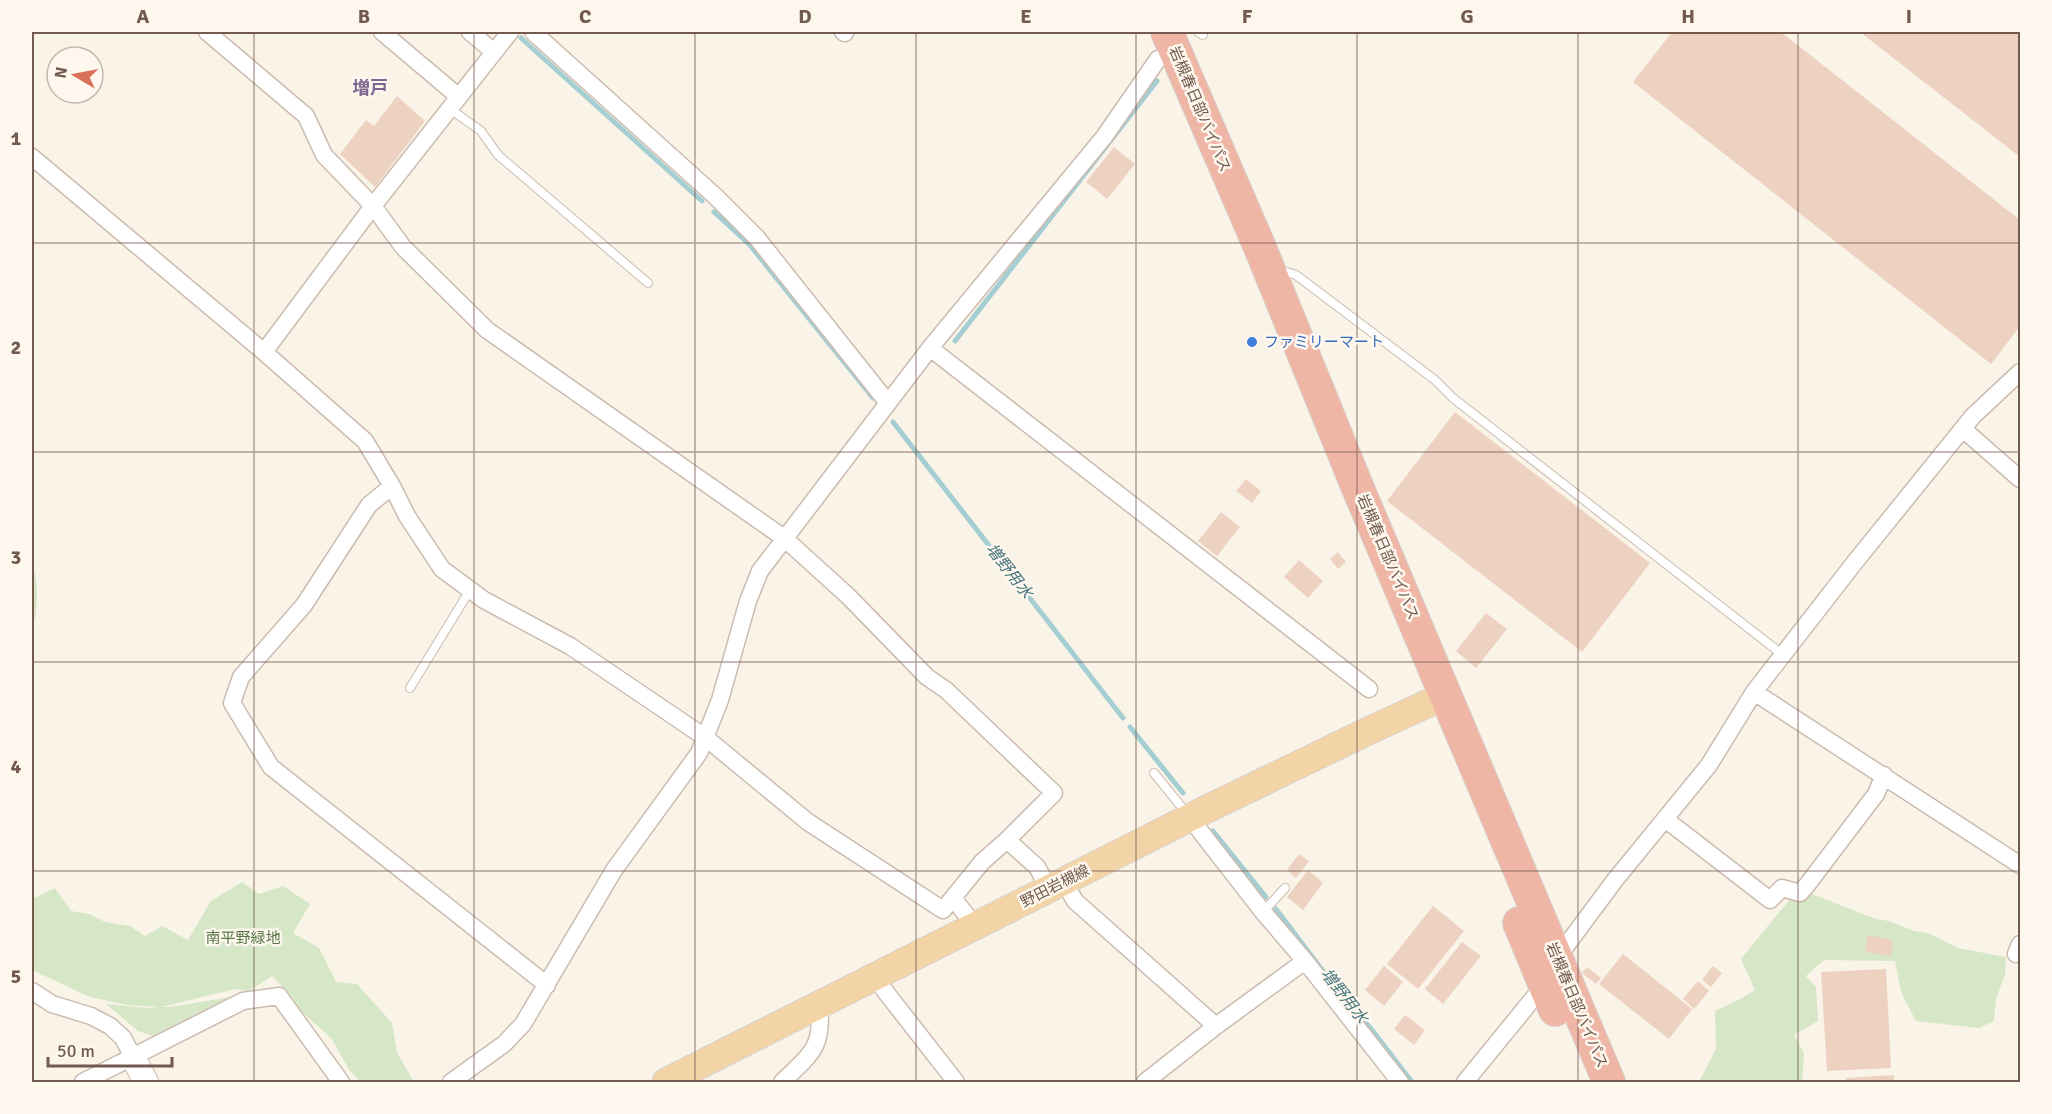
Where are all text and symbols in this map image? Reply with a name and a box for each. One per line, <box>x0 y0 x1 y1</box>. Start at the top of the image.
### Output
text: A <box>137 4 150 29</box>
text: B <box>358 4 370 29</box>
text: C <box>579 4 591 29</box>
text: D <box>798 4 812 29</box>
text: E <box>1020 4 1032 29</box>
text: F <box>1242 4 1253 29</box>
text: G <box>1460 4 1474 29</box>
text: H <box>1681 4 1695 29</box>
text: I <box>1906 4 1912 29</box>
street label: 岩槻春日部バイパス <box>1165 43 1235 175</box>
north arrow <box>45 45 105 105</box>
text: N <box>50 65 72 80</box>
district label: 増戸 <box>352 77 388 99</box>
text: 1 <box>11 126 22 151</box>
place label: ファミリーマート <box>1264 333 1384 351</box>
text: 2 <box>11 335 21 360</box>
marker: ファミリーマート <box>1245 335 1259 349</box>
street label: 岩槻春日部バイパス <box>1353 491 1423 623</box>
water label: 増野用水 <box>981 540 1038 604</box>
text: 3 <box>11 545 21 570</box>
text: 4 <box>11 754 22 779</box>
street label: 野田岩槻線 <box>1017 861 1093 911</box>
park label: 南平野緑地 <box>205 929 281 947</box>
street label: 岩槻春日部バイパス <box>1542 939 1612 1071</box>
text: 5 <box>11 964 21 989</box>
water label: 増野用水 <box>1316 965 1373 1029</box>
scale bar <box>48 1030 172 1068</box>
text: 50 m <box>57 1040 95 1062</box>

